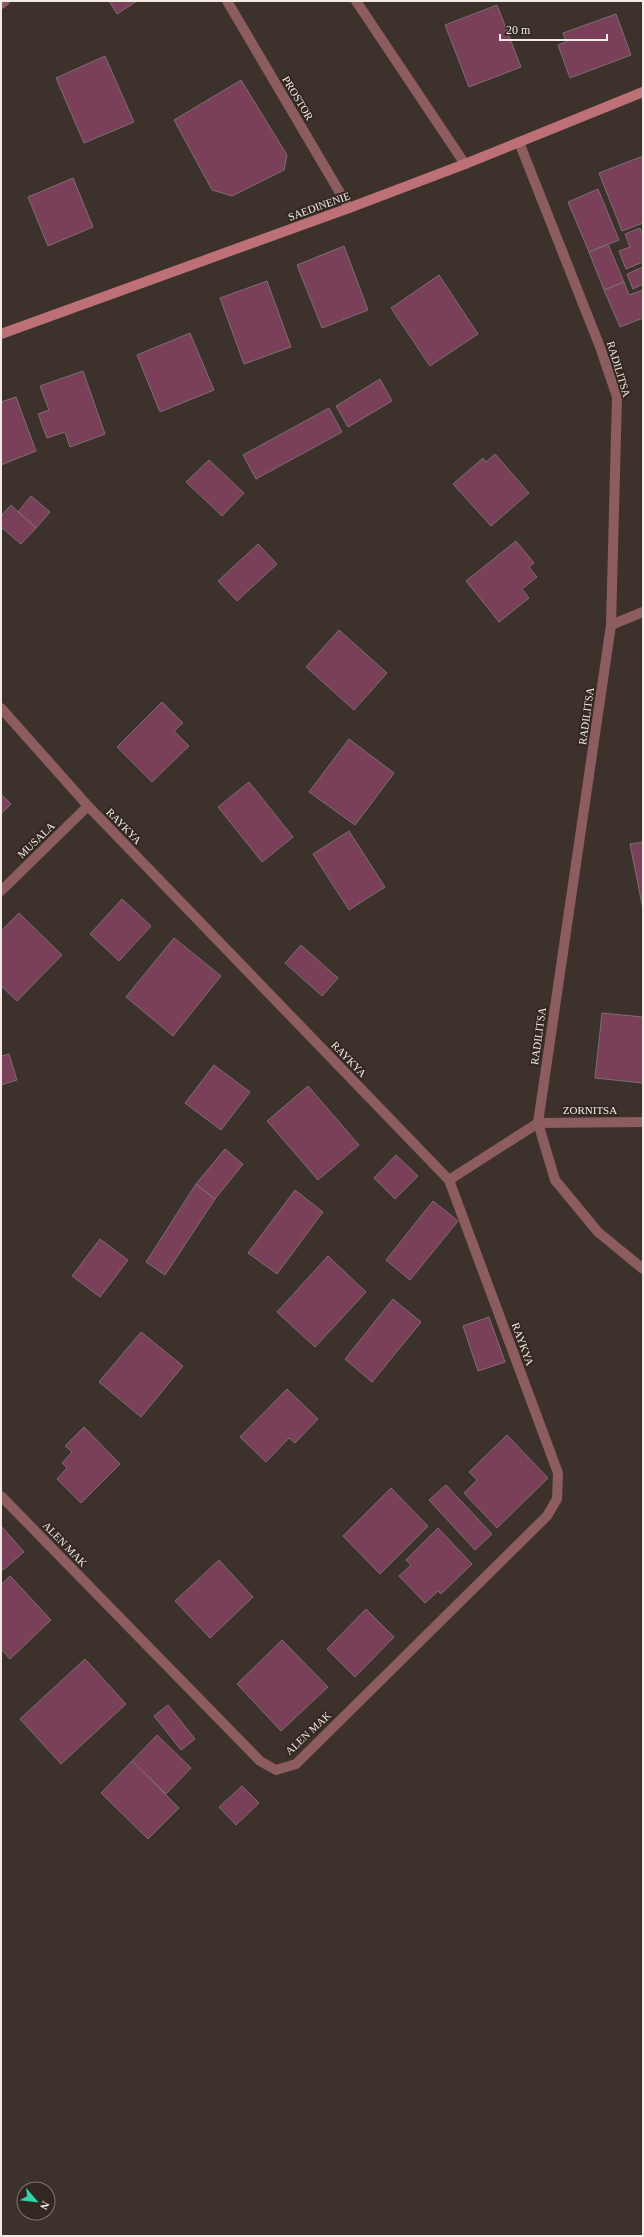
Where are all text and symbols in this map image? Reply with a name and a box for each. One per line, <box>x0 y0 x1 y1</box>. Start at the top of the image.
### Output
scale bar <box>500 16 607 42</box>
text: 20 m <box>506 23 531 37</box>
street label: PROSTOR <box>280 74 316 123</box>
street label: SAEDINENIE <box>286 189 352 223</box>
street label: RADILITSA <box>605 339 633 399</box>
street label: RADILITSA <box>576 686 596 746</box>
street label: RAYKYA <box>104 806 144 846</box>
street label: MUSALA <box>15 820 57 860</box>
street label: RADILITSA <box>528 1006 548 1066</box>
street label: RAYKYA <box>329 1039 369 1079</box>
street label: ZORNITSA <box>563 1104 617 1116</box>
street label: RAYKYA <box>510 1321 536 1367</box>
street label: ALEN MAK <box>41 1519 89 1569</box>
street label: ALEN MAK <box>283 1709 333 1757</box>
north arrow <box>16 2181 56 2221</box>
text: N <box>38 2199 52 2212</box>

